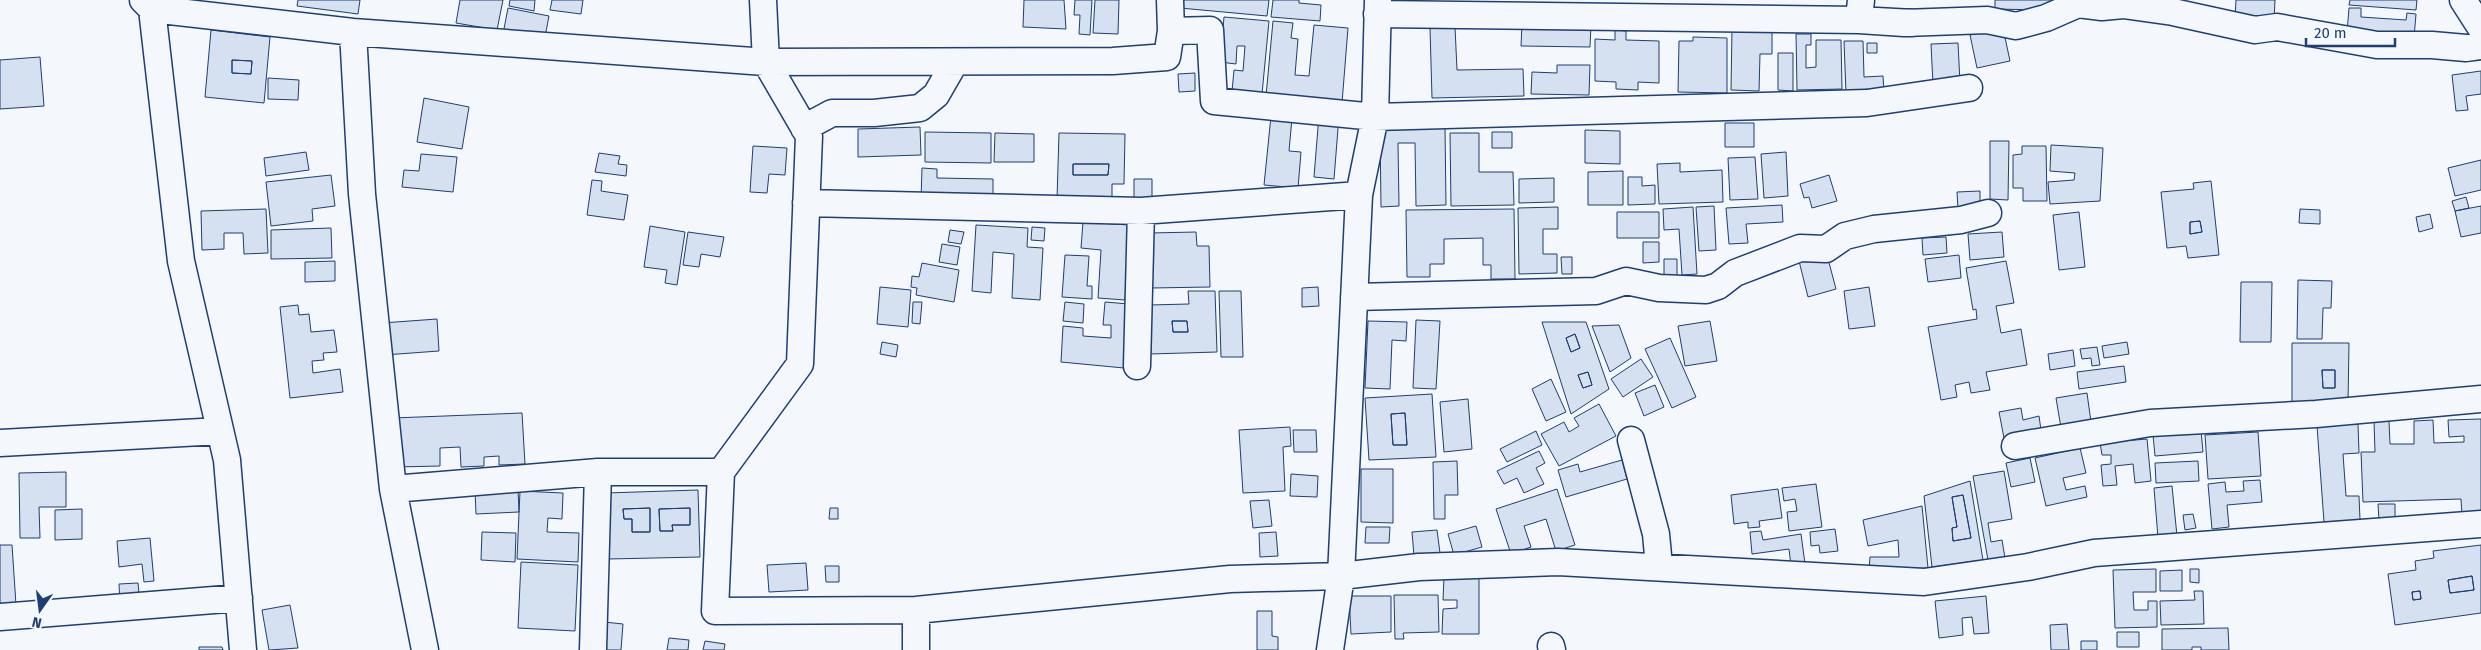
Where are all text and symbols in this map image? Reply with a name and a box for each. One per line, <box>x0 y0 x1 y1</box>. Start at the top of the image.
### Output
scale bar <box>2306 15 2395 47</box>
text: 20 m <box>2314 24 2347 42</box>
north arrow <box>15 585 65 635</box>
text: N <box>30 613 44 632</box>

